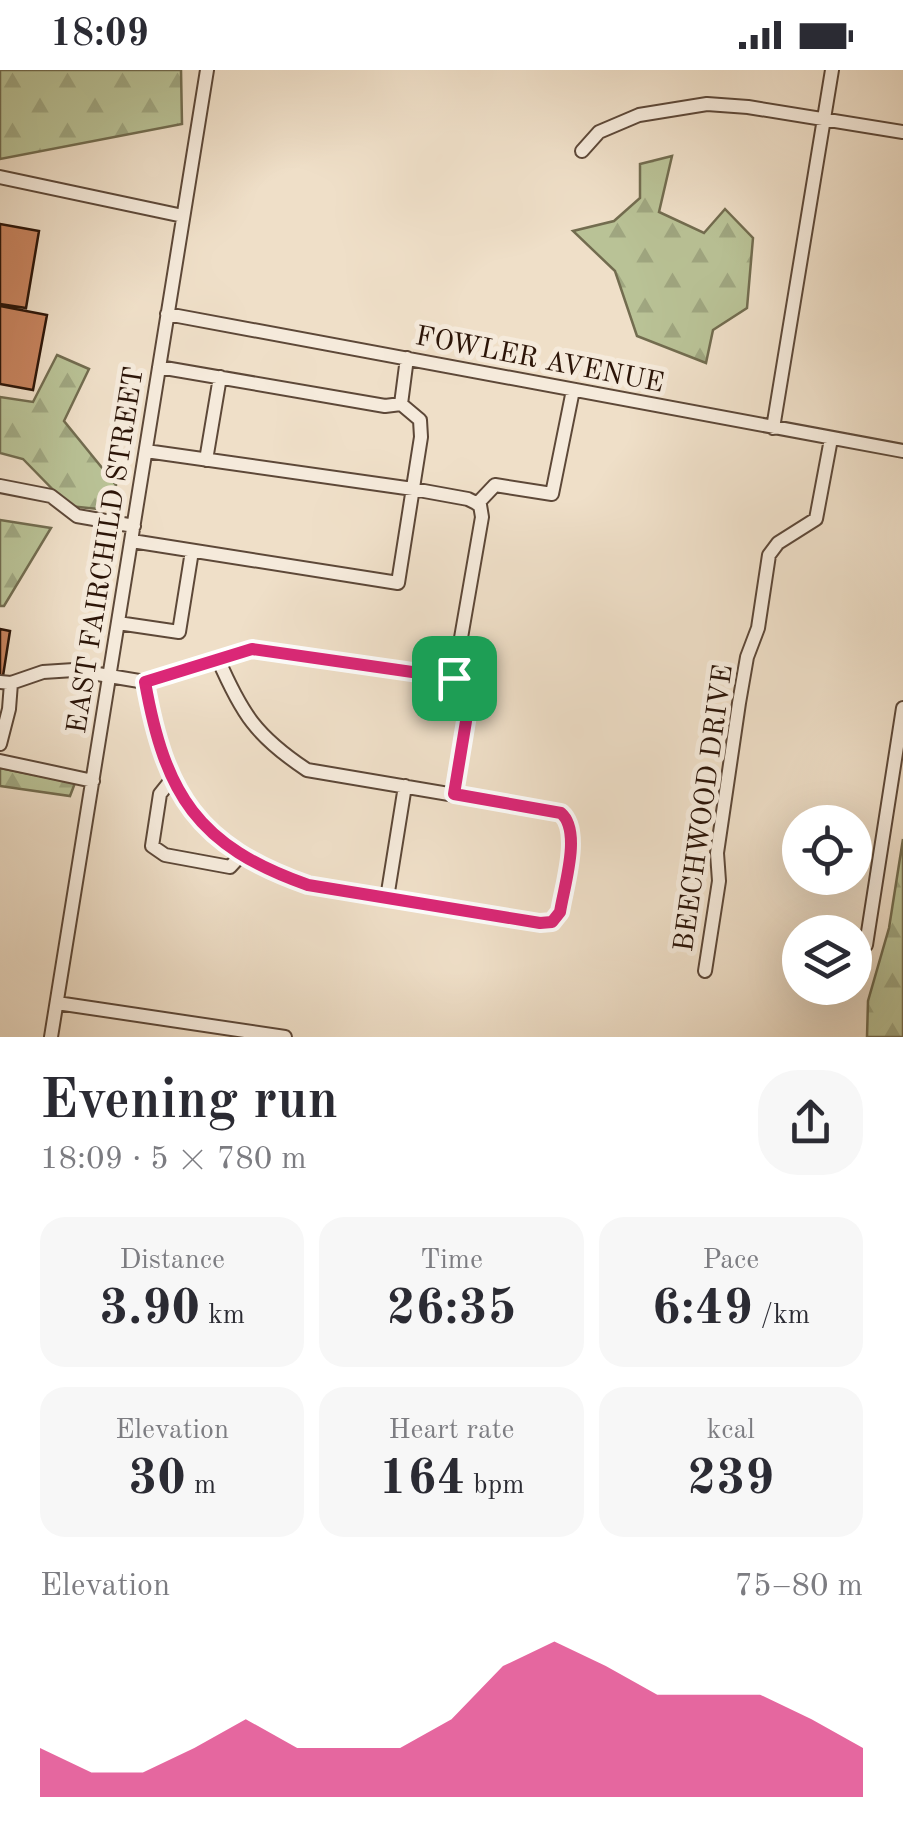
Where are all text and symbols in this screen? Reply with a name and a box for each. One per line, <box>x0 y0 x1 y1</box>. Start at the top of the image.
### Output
text: 18:09 <box>50 16 149 54</box>
street label: FOWLER AVENUE <box>413 323 666 399</box>
street label: EAST FAIRCHILD STREET <box>64 365 150 736</box>
pin <box>412 636 497 721</box>
icon: arrive <box>427 651 482 706</box>
street label: BEECHWOOD DRIVE <box>671 663 739 954</box>
map controls <box>782 805 872 1005</box>
button: locate <box>782 805 872 895</box>
button: layers <box>782 915 872 1005</box>
button: share <box>758 1070 863 1175</box>
text: Evening run <box>40 1075 338 1130</box>
text: 18:09 · 5 × 780 m <box>40 1144 307 1176</box>
text: Distance <box>119 1247 225 1275</box>
text: Time <box>420 1247 483 1275</box>
text: Pace <box>702 1247 759 1275</box>
text: 3.90 <box>99 1285 200 1335</box>
text: 26:35 <box>386 1285 516 1335</box>
text: 6:49 <box>652 1285 753 1335</box>
text: km <box>200 1302 245 1330</box>
text: /km <box>753 1302 810 1330</box>
text: Elevation <box>115 1417 229 1445</box>
text: Heart rate <box>389 1417 514 1445</box>
text: kcal <box>707 1417 755 1445</box>
text: 30 <box>128 1455 186 1505</box>
text: 164 <box>379 1455 466 1505</box>
text: 239 <box>687 1455 774 1505</box>
text: m <box>186 1472 216 1500</box>
text: bpm <box>466 1472 524 1500</box>
text: Elevation <box>40 1571 170 1603</box>
text: 75–80 m <box>735 1571 863 1603</box>

